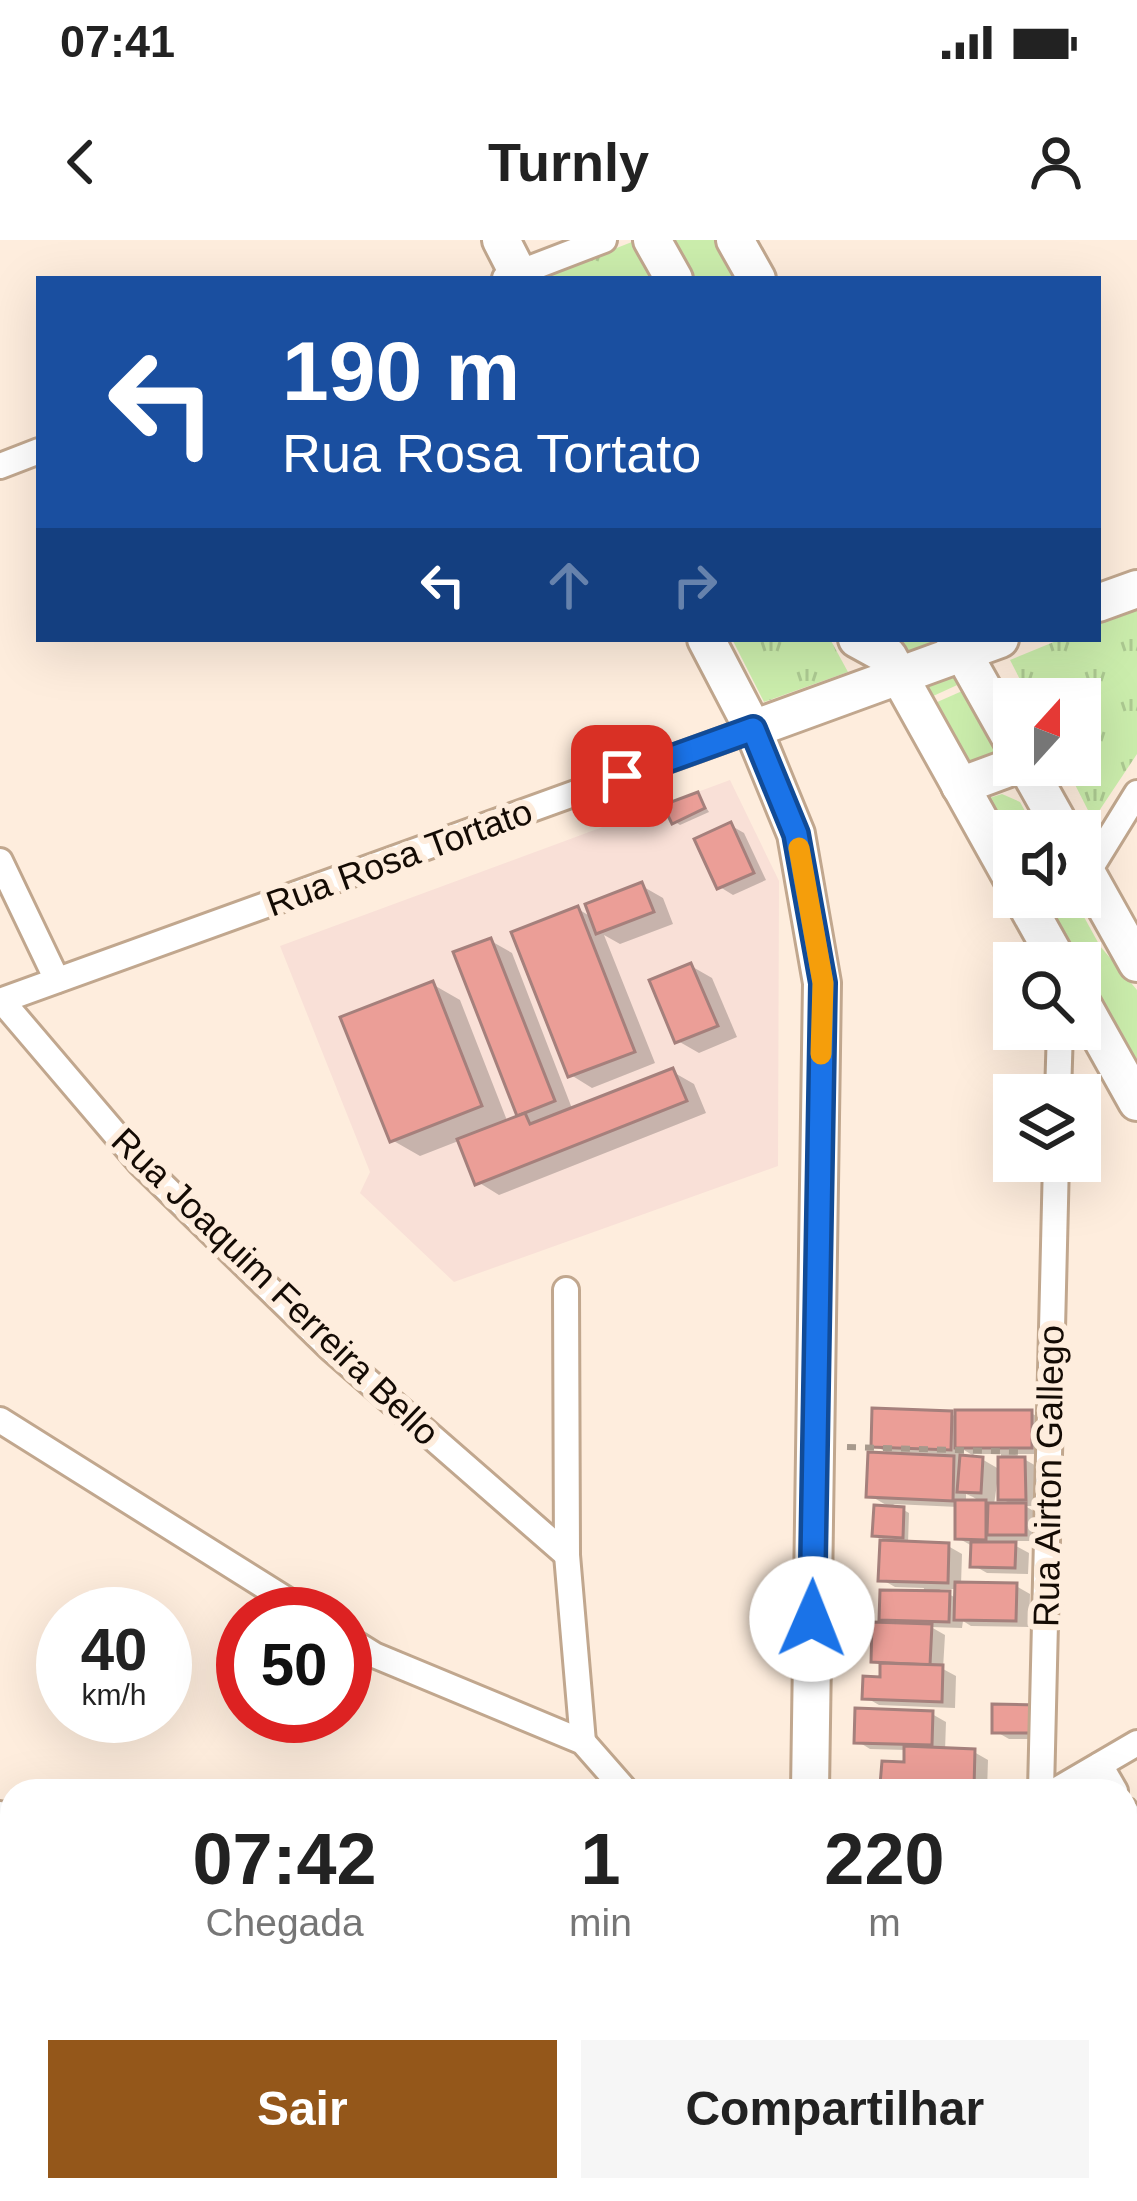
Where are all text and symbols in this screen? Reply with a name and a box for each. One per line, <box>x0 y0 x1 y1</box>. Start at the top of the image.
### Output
text: 07:41 <box>60 16 175 67</box>
icon: back <box>48 129 114 195</box>
icon: person <box>1023 129 1089 195</box>
text: Turnly <box>488 132 649 192</box>
icon: left <box>84 324 240 480</box>
text: 190 m <box>282 324 520 418</box>
text: Rua Rosa Tortato <box>282 423 701 483</box>
icon: left <box>410 552 476 618</box>
icon: ahead <box>536 552 602 618</box>
icon: right <box>662 552 728 618</box>
north arrow <box>993 678 1101 786</box>
map controls <box>993 678 1101 1182</box>
pin <box>571 725 673 827</box>
icon: arrive <box>589 743 655 809</box>
street label: Rua Rosa Tortato <box>261 790 538 925</box>
button: sound <box>993 810 1101 918</box>
button: search <box>993 942 1101 1050</box>
button: layers <box>993 1074 1101 1182</box>
street label: Rua Joaquim Ferreira Bello <box>104 1119 447 1453</box>
street label: Rua Airton Gallego <box>1025 1325 1072 1627</box>
position arrow <box>749 1556 875 1682</box>
speed limit sign: 50 <box>216 1587 372 1743</box>
text: 40 <box>81 1616 147 1683</box>
text: km/h <box>81 1678 147 1711</box>
text: 07:42 <box>192 1819 377 1899</box>
text: 1 <box>580 1819 621 1899</box>
text: 220 <box>824 1819 945 1899</box>
text: Chegada <box>205 1901 364 1944</box>
text: min <box>569 1901 632 1944</box>
text: m <box>868 1901 901 1944</box>
button: Sair <box>48 2040 557 2178</box>
button: Compartilhar <box>581 2040 1089 2178</box>

